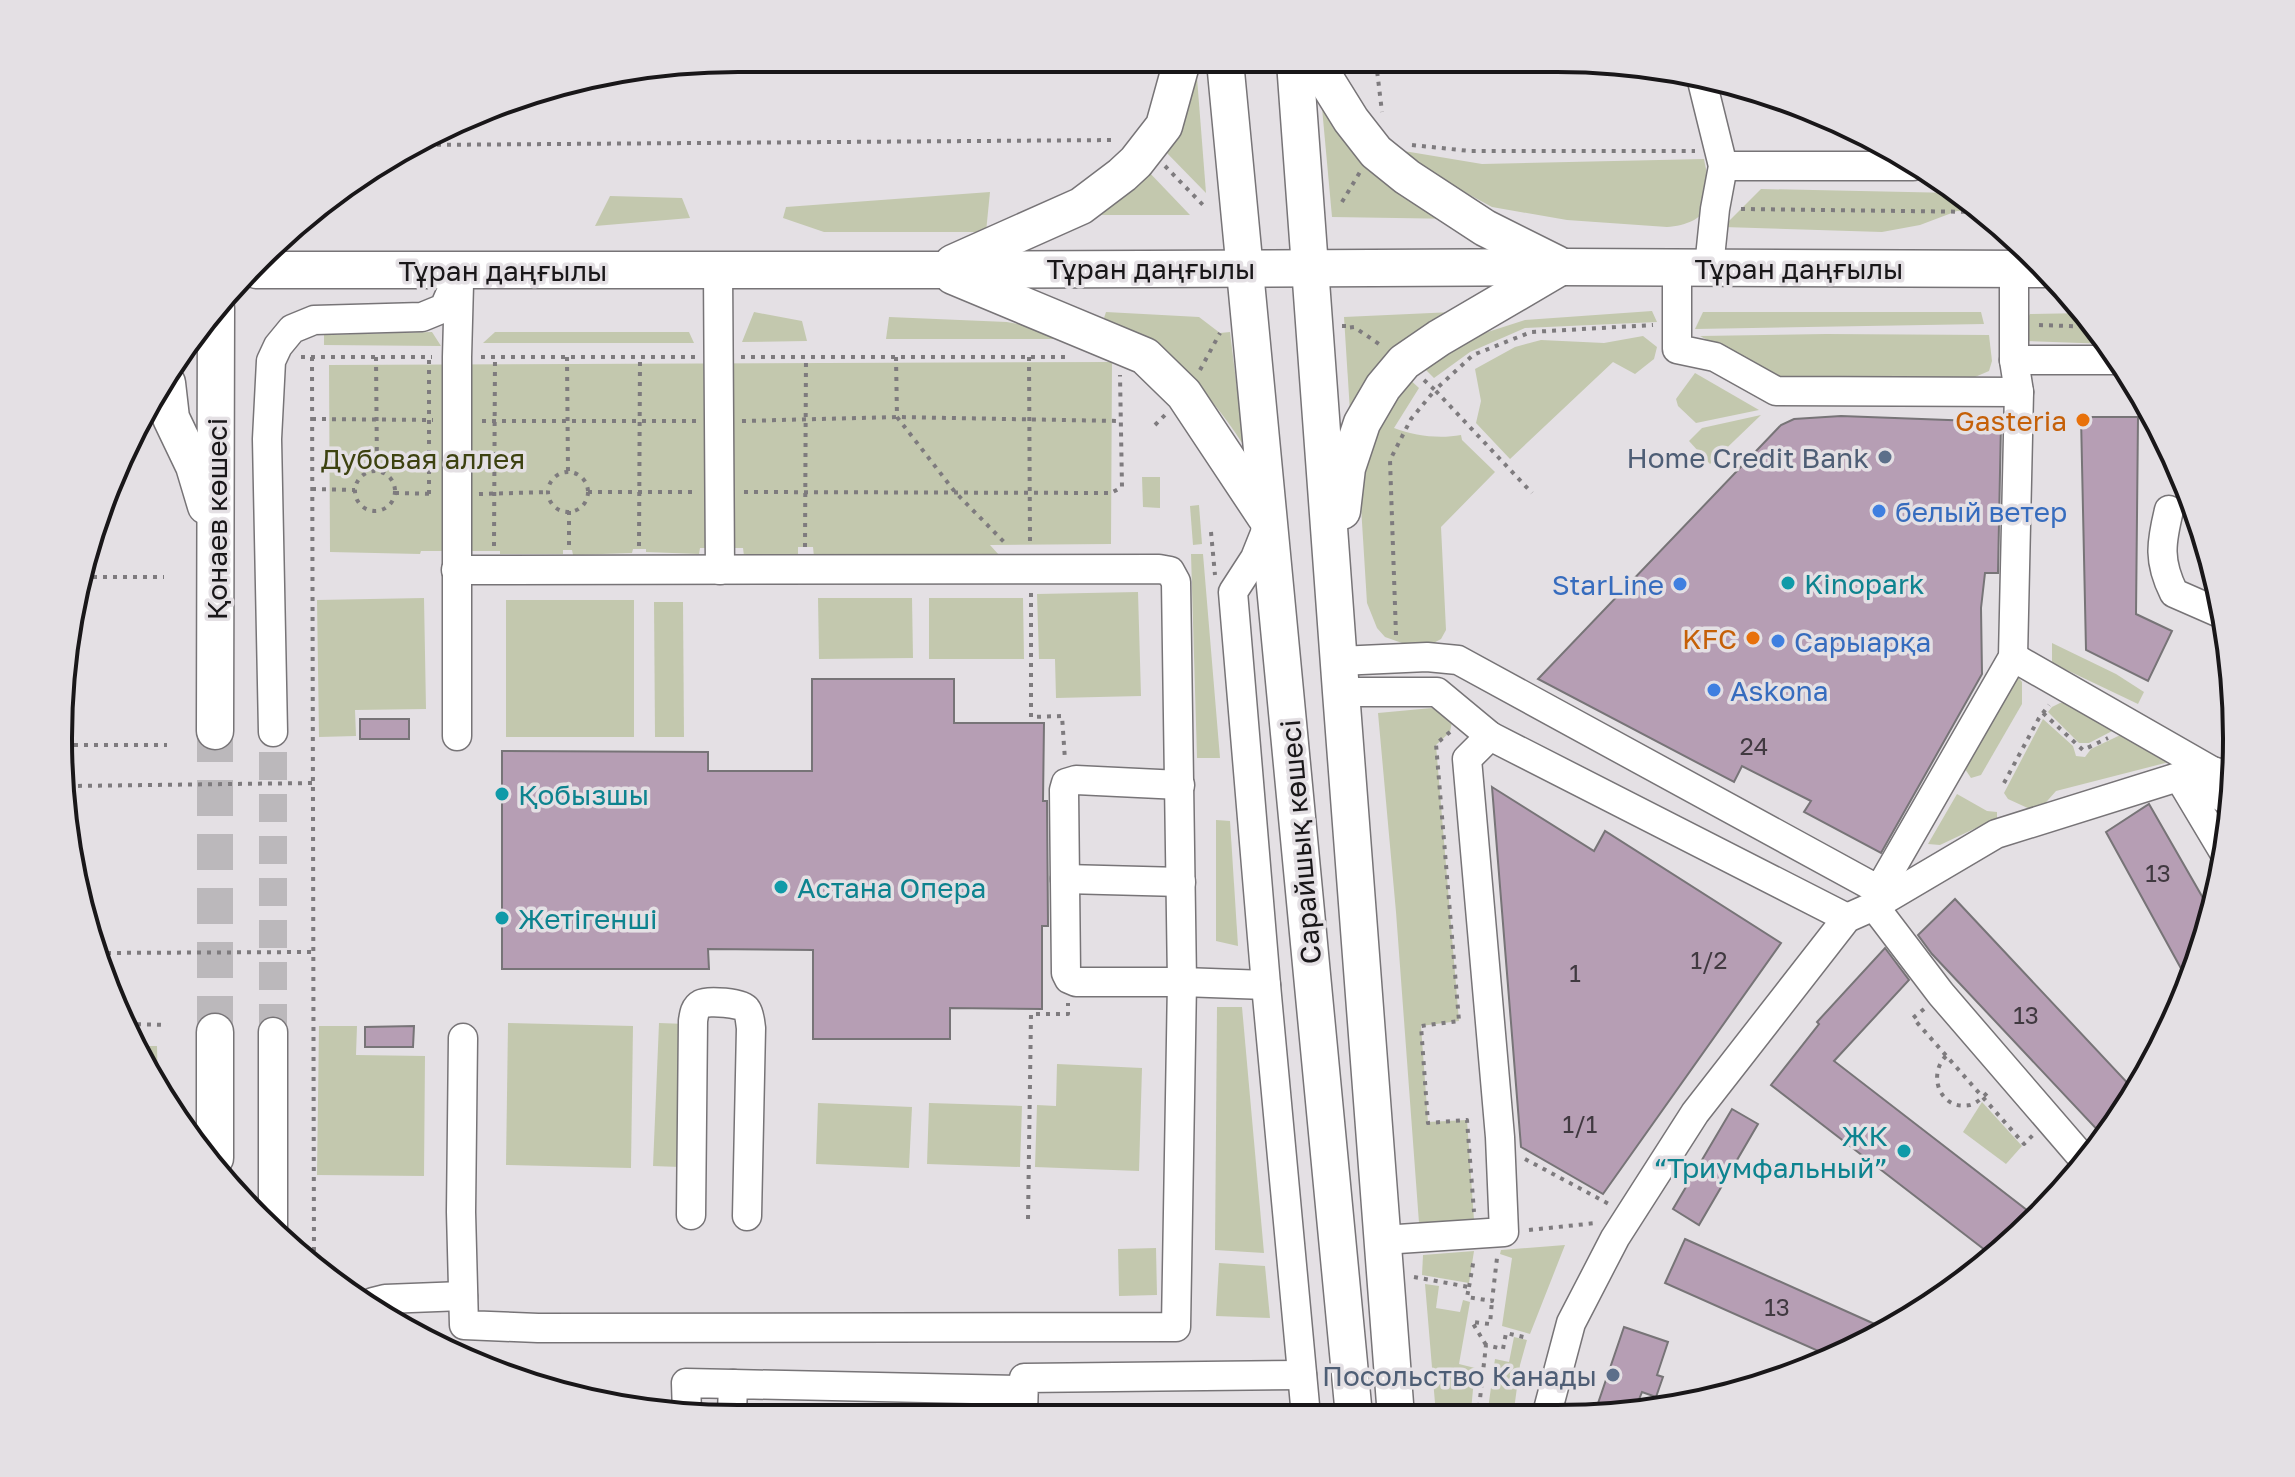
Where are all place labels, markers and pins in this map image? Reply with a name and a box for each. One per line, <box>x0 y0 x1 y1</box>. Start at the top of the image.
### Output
place label: Gasteria <box>1955 404 2067 437</box>
marker: Gasteria <box>2074 411 2092 429</box>
place label: Home Credit Bank <box>1626 441 1869 474</box>
marker: Home Credit Bank <box>1876 448 1894 466</box>
place label: белый ветер <box>1895 495 2067 528</box>
marker: белый ветер <box>1870 502 1888 520</box>
place label: Kinopark <box>1804 567 1925 600</box>
place label: StarLine <box>1552 568 1664 601</box>
marker: Kinopark <box>1779 574 1797 592</box>
marker: StarLine <box>1671 575 1689 593</box>
place label: KFC <box>1682 622 1737 655</box>
place label: Сарыарқа <box>1794 625 1931 658</box>
marker: KFC <box>1744 629 1762 647</box>
marker: Сарыарқа <box>1769 632 1787 650</box>
place label: Askona <box>1730 674 1829 707</box>
marker: Askona <box>1705 681 1723 699</box>
place label: Қобызшы <box>518 778 649 811</box>
marker: Қобызшы <box>493 785 511 803</box>
place label: Астана Опера <box>797 871 986 904</box>
marker: Астана Опера <box>772 878 790 896</box>
place label: Жетігенші <box>518 902 658 935</box>
marker: Жетігенші <box>493 909 511 927</box>
place label: ЖК “Триумфальный” <box>1653 1119 1888 1184</box>
marker: ЖК “Триумфальный” <box>1895 1142 1913 1160</box>
place label: Посольство Канады <box>1322 1359 1597 1392</box>
marker: Посольство Канады <box>1604 1366 1622 1384</box>

